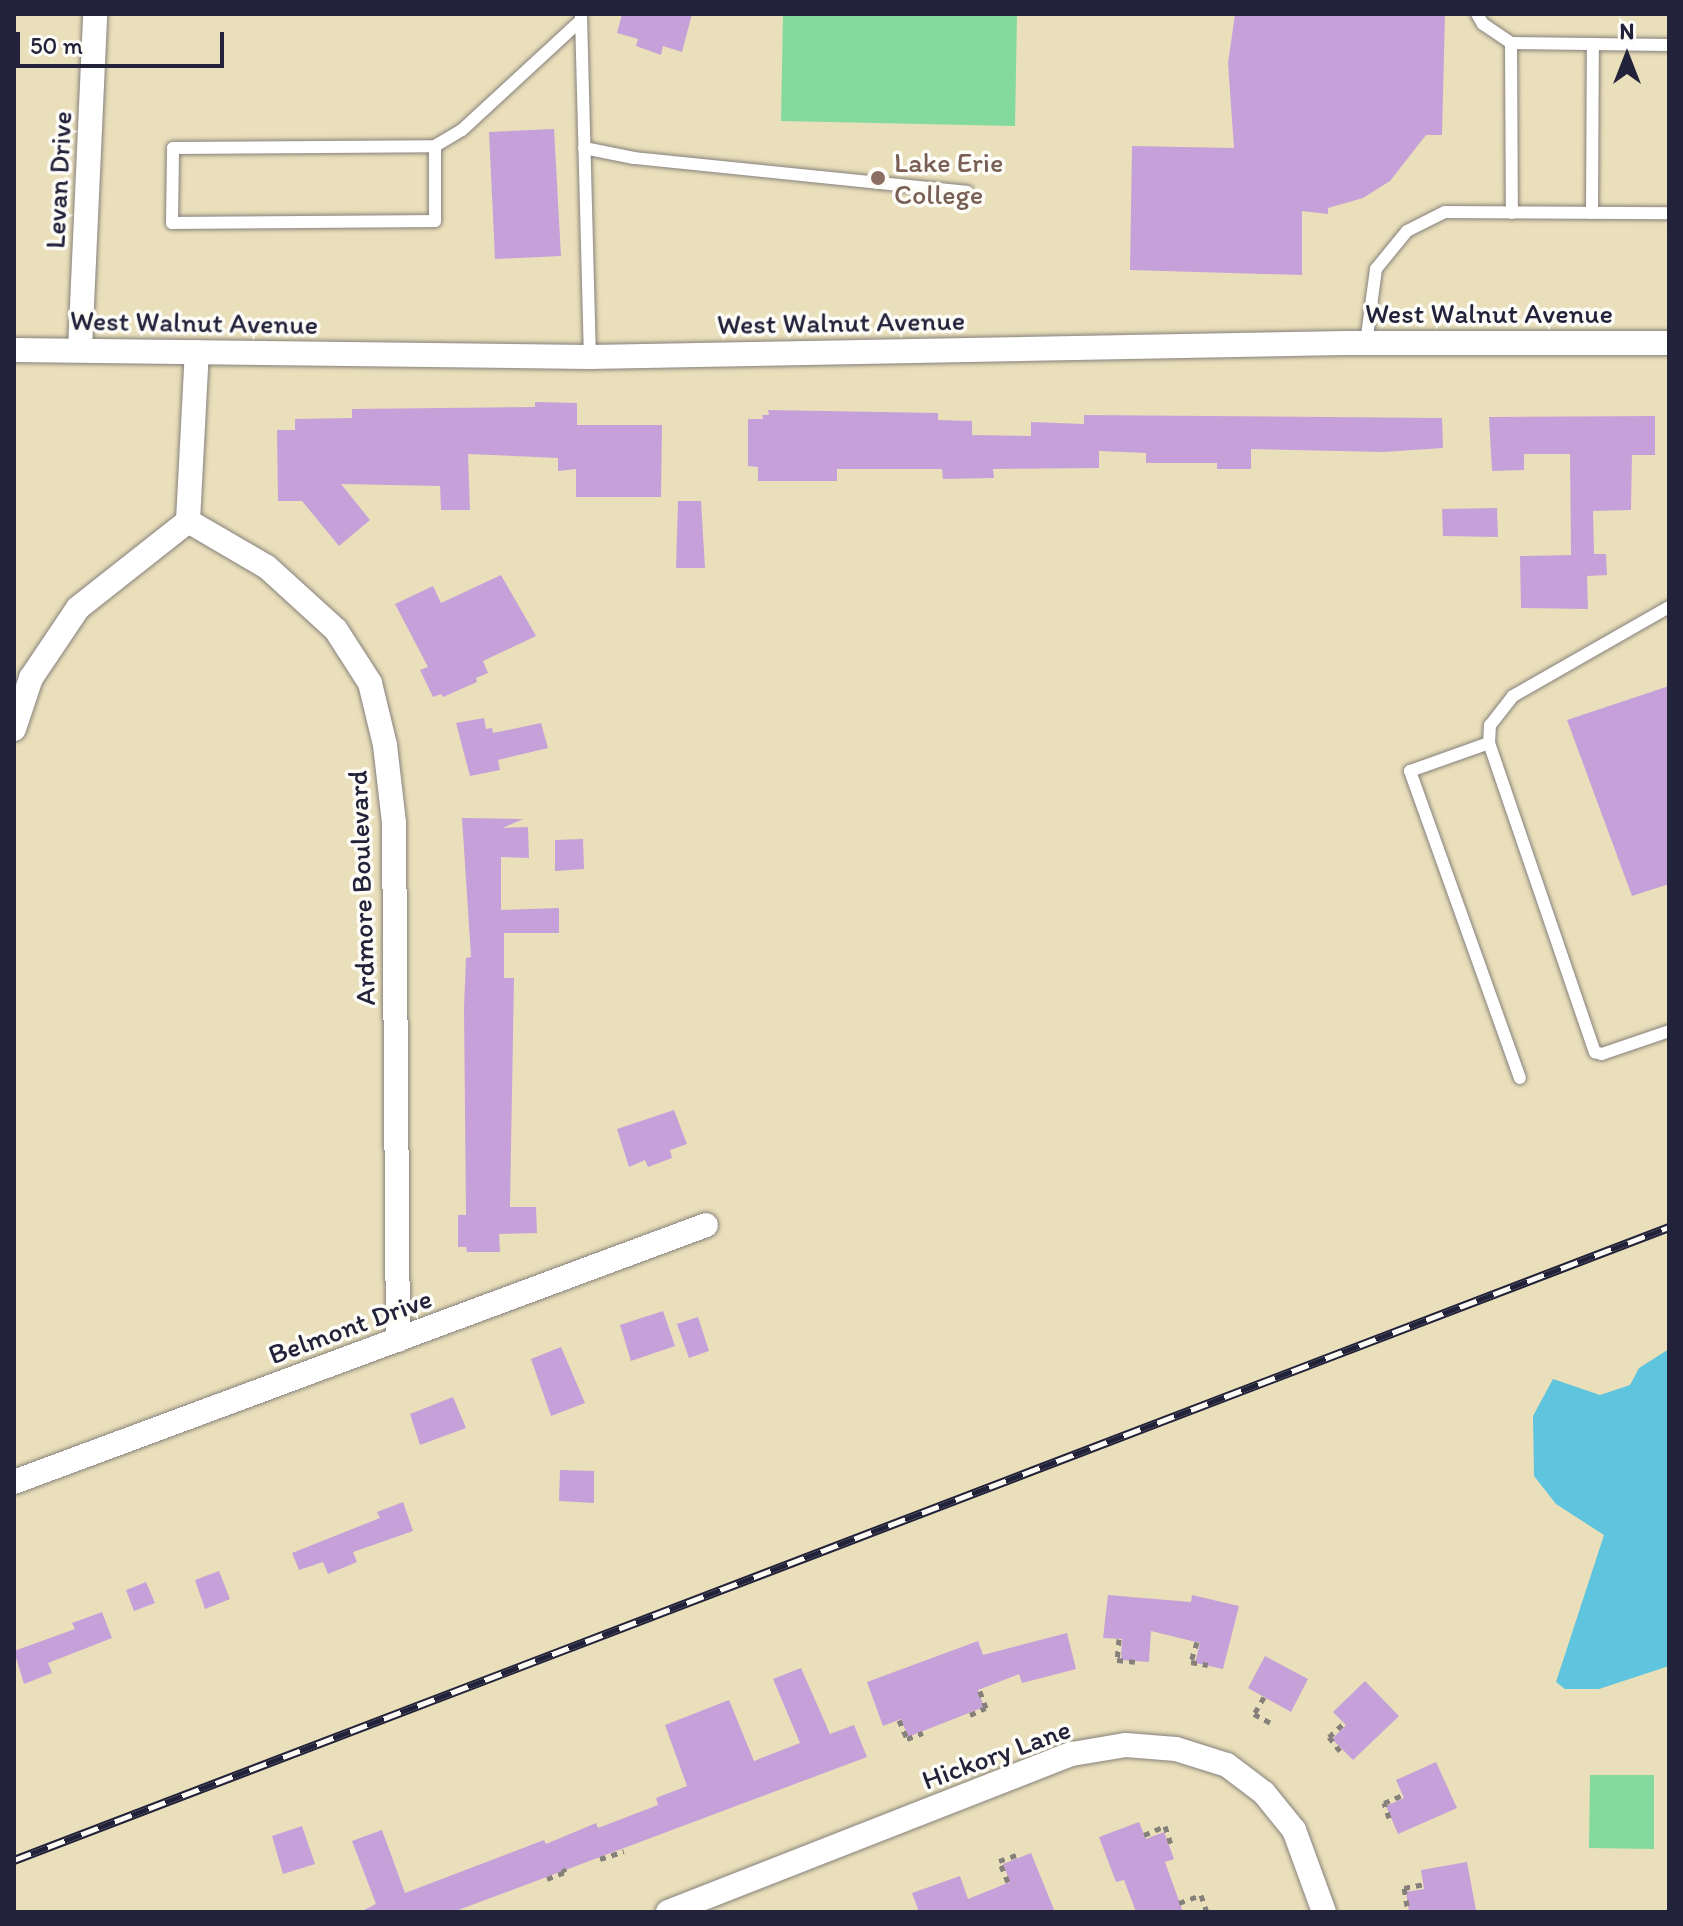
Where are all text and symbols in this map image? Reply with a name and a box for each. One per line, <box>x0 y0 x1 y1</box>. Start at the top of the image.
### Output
scale bar <box>20 16 228 66</box>
north arrow <box>1587 16 1667 96</box>
text: N <box>1620 18 1634 45</box>
text: 50 m <box>30 31 83 60</box>
street label: Levan Drive <box>38 110 78 250</box>
place label: Lake Erie College <box>894 145 1004 211</box>
marker: Lake Erie College <box>869 169 887 187</box>
street label: West Walnut Avenue <box>1366 296 1612 330</box>
street label: West Walnut Avenue <box>71 303 317 341</box>
street label: West Walnut Avenue <box>718 303 964 341</box>
street label: Ardmore Boulevard <box>340 770 382 1006</box>
street label: Belmont Drive <box>263 1281 437 1371</box>
street label: Hickory Lane <box>917 1711 1075 1797</box>

